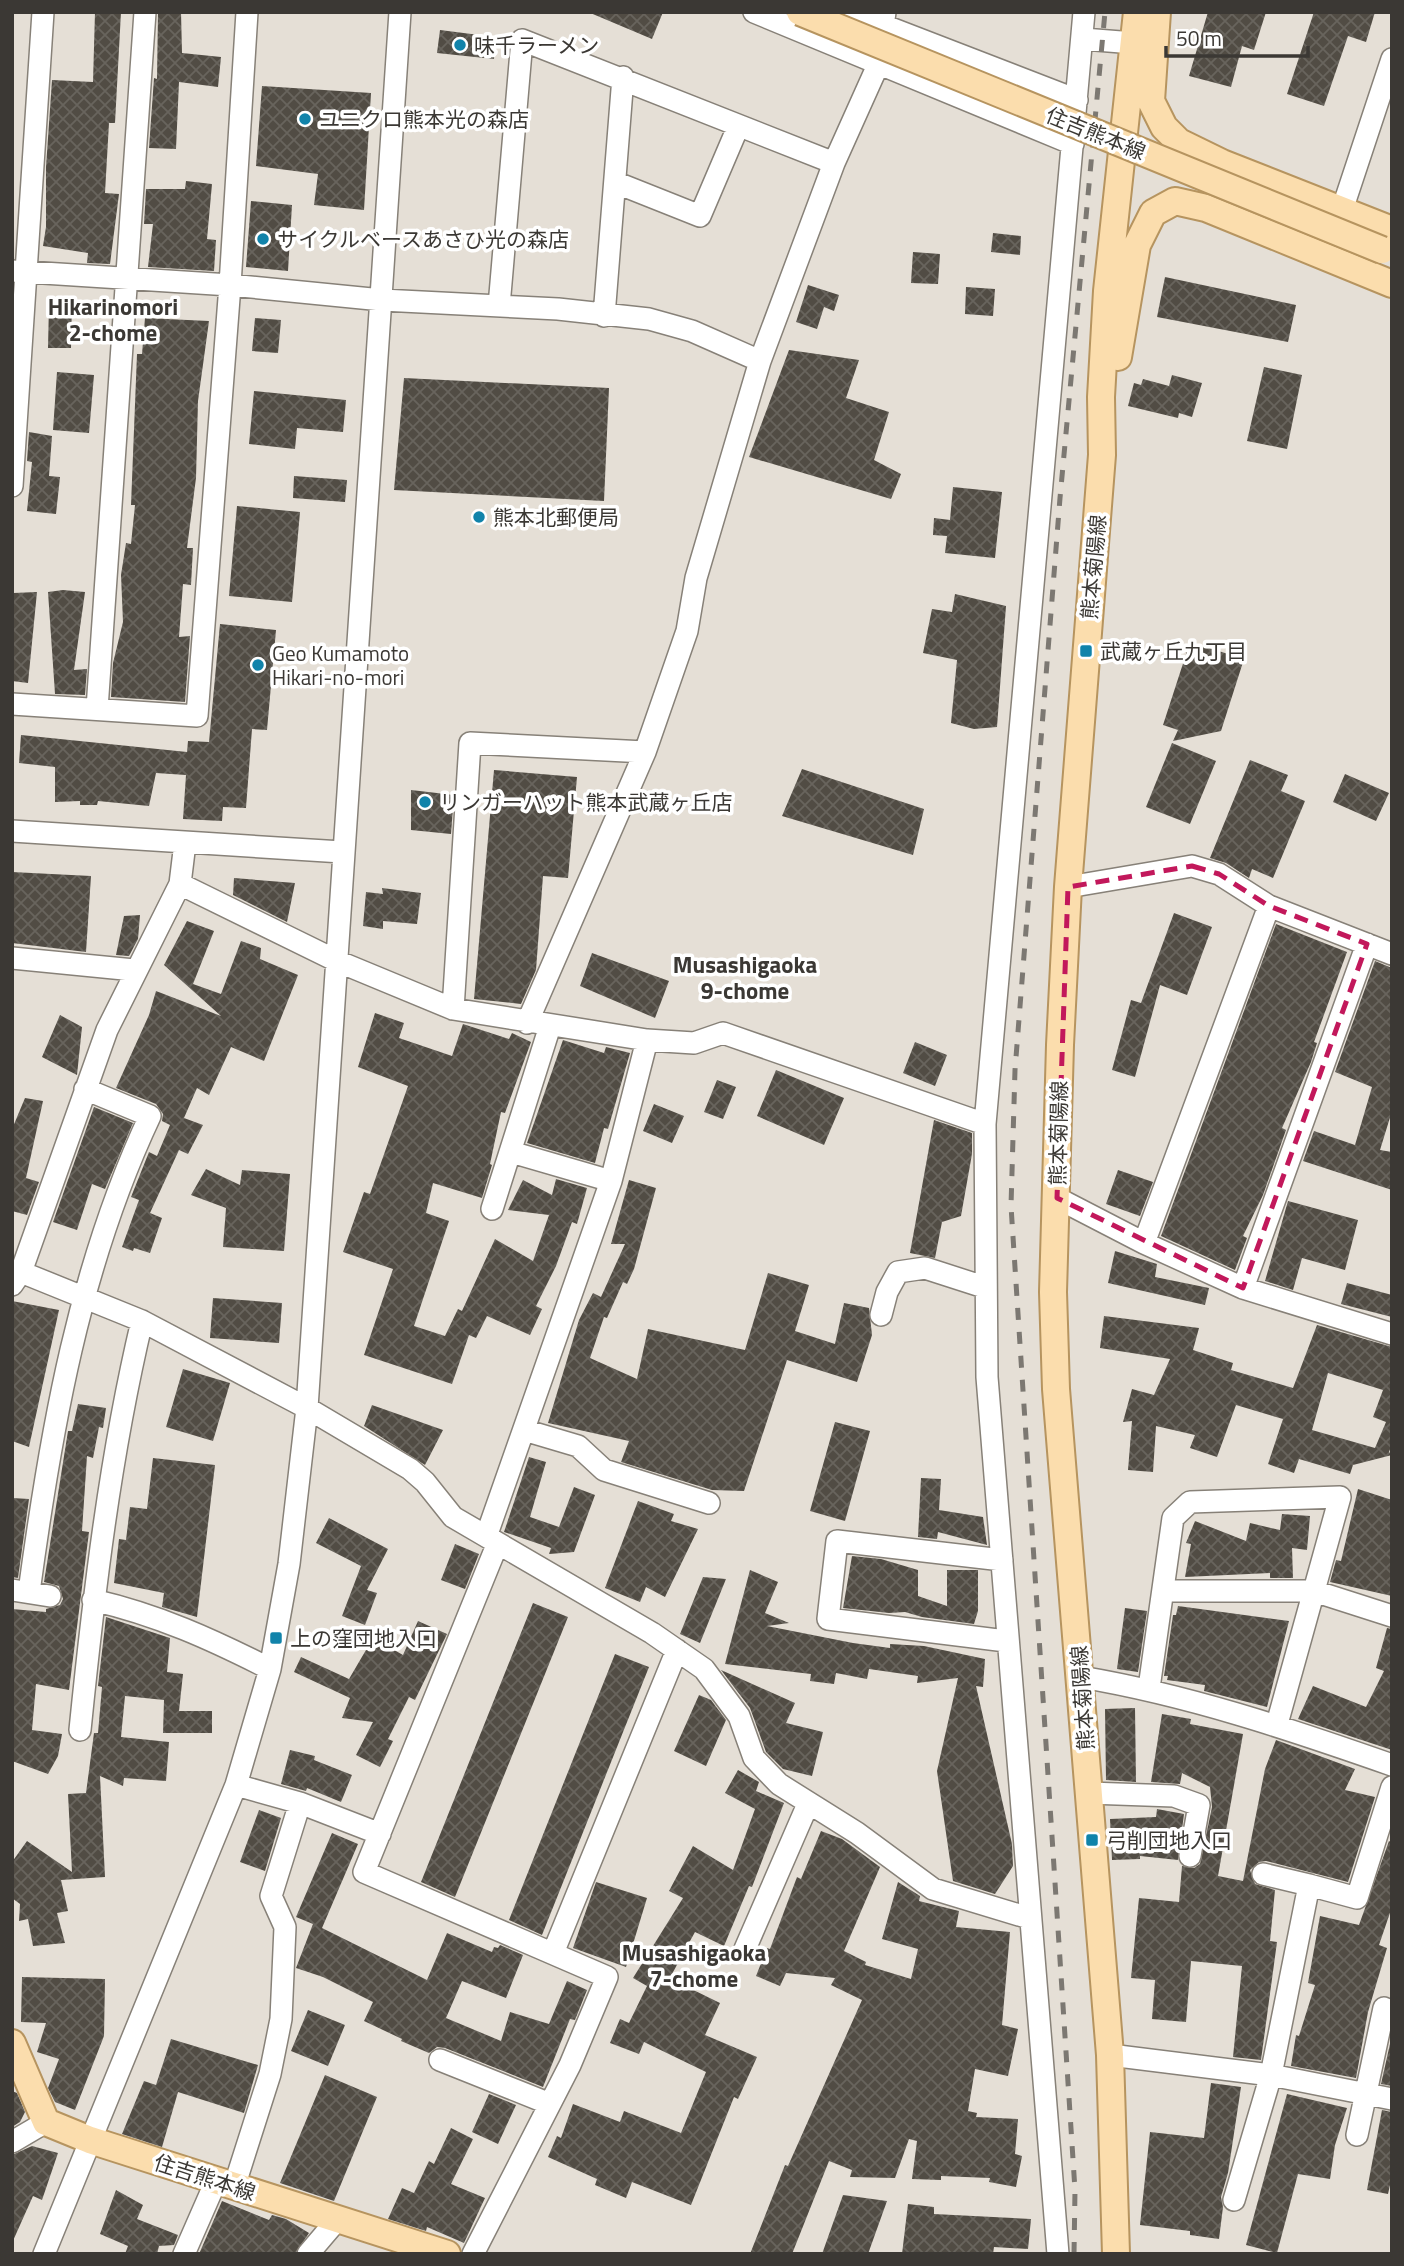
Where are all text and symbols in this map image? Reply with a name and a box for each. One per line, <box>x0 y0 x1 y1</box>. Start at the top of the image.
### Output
scale bar <box>1166 14 1308 58</box>
text: 50 m <box>1176 22 1222 54</box>
place label: 味千ラーメン <box>474 29 599 61</box>
marker: 味千ラーメン <box>452 37 468 53</box>
street label: 住吉熊本線 <box>1041 98 1151 168</box>
place label: ユニクロ熊本光の森店 <box>319 103 529 135</box>
marker: ユニクロ熊本光の森店 <box>297 111 313 127</box>
place label: サイクルベースあさひ光の森店 <box>277 223 569 255</box>
marker: サイクルベースあさひ光の森店 <box>255 231 271 247</box>
district label: Hikarinomori 2-chome <box>48 289 178 350</box>
place label: 熊本北郵便局 <box>493 501 619 533</box>
marker: 熊本北郵便局 <box>471 509 487 525</box>
street label: 熊本菊陽線 <box>1072 513 1114 621</box>
place label: 武蔵ヶ丘九丁目 <box>1100 635 1247 667</box>
place label: Geo Kumamoto Hikari-no-mori <box>272 637 409 693</box>
marker: 武蔵ヶ丘九丁目 <box>1078 643 1094 659</box>
marker: Geo Kumamoto Hikari-no-mori <box>250 657 266 673</box>
place label: リンガーハット熊本武蔵ヶ丘店 <box>439 786 733 818</box>
marker: リンガーハット熊本武蔵ヶ丘店 <box>417 794 433 810</box>
district label: Musashigaoka 9-chome <box>673 947 817 1008</box>
street label: 熊本菊陽線 <box>1041 1080 1075 1186</box>
place label: 上の窪団地入口 <box>290 1622 437 1654</box>
marker: 上の窪団地入口 <box>268 1630 284 1646</box>
street label: 熊本菊陽線 <box>1062 1645 1102 1751</box>
place label: 弓削団地入口 <box>1106 1824 1232 1856</box>
marker: 弓削団地入口 <box>1084 1832 1100 1848</box>
district label: Musashigaoka 7-chome <box>622 1935 766 1996</box>
street label: 住吉熊本線 <box>150 2146 260 2208</box>

